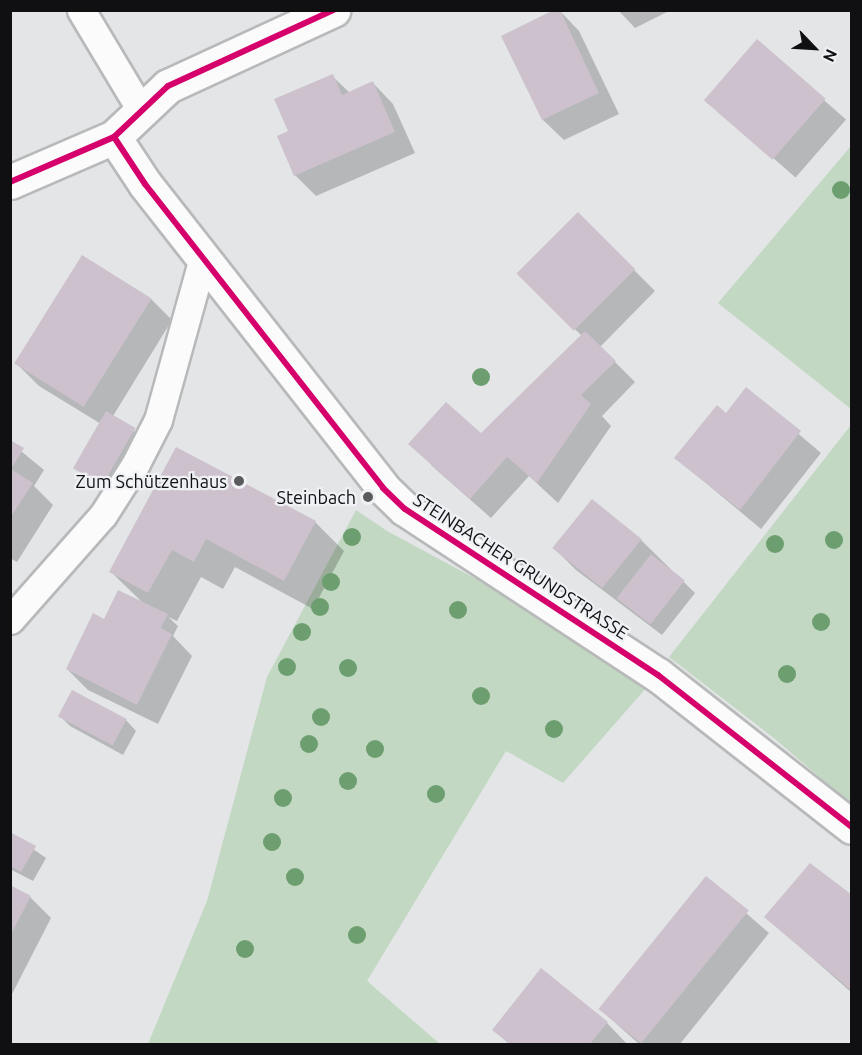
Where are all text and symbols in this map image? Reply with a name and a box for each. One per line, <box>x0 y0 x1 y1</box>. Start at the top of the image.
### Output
north arrow <box>784 18 844 78</box>
text: N <box>820 46 841 65</box>
place label: Zum Schützenhaus <box>76 470 227 492</box>
marker: Zum Schützenhaus <box>232 474 246 488</box>
place label: Steinbach <box>277 486 356 508</box>
street label: STEINBACHER GRUNDSTRASSE <box>409 488 633 644</box>
marker: Steinbach <box>361 490 375 504</box>

